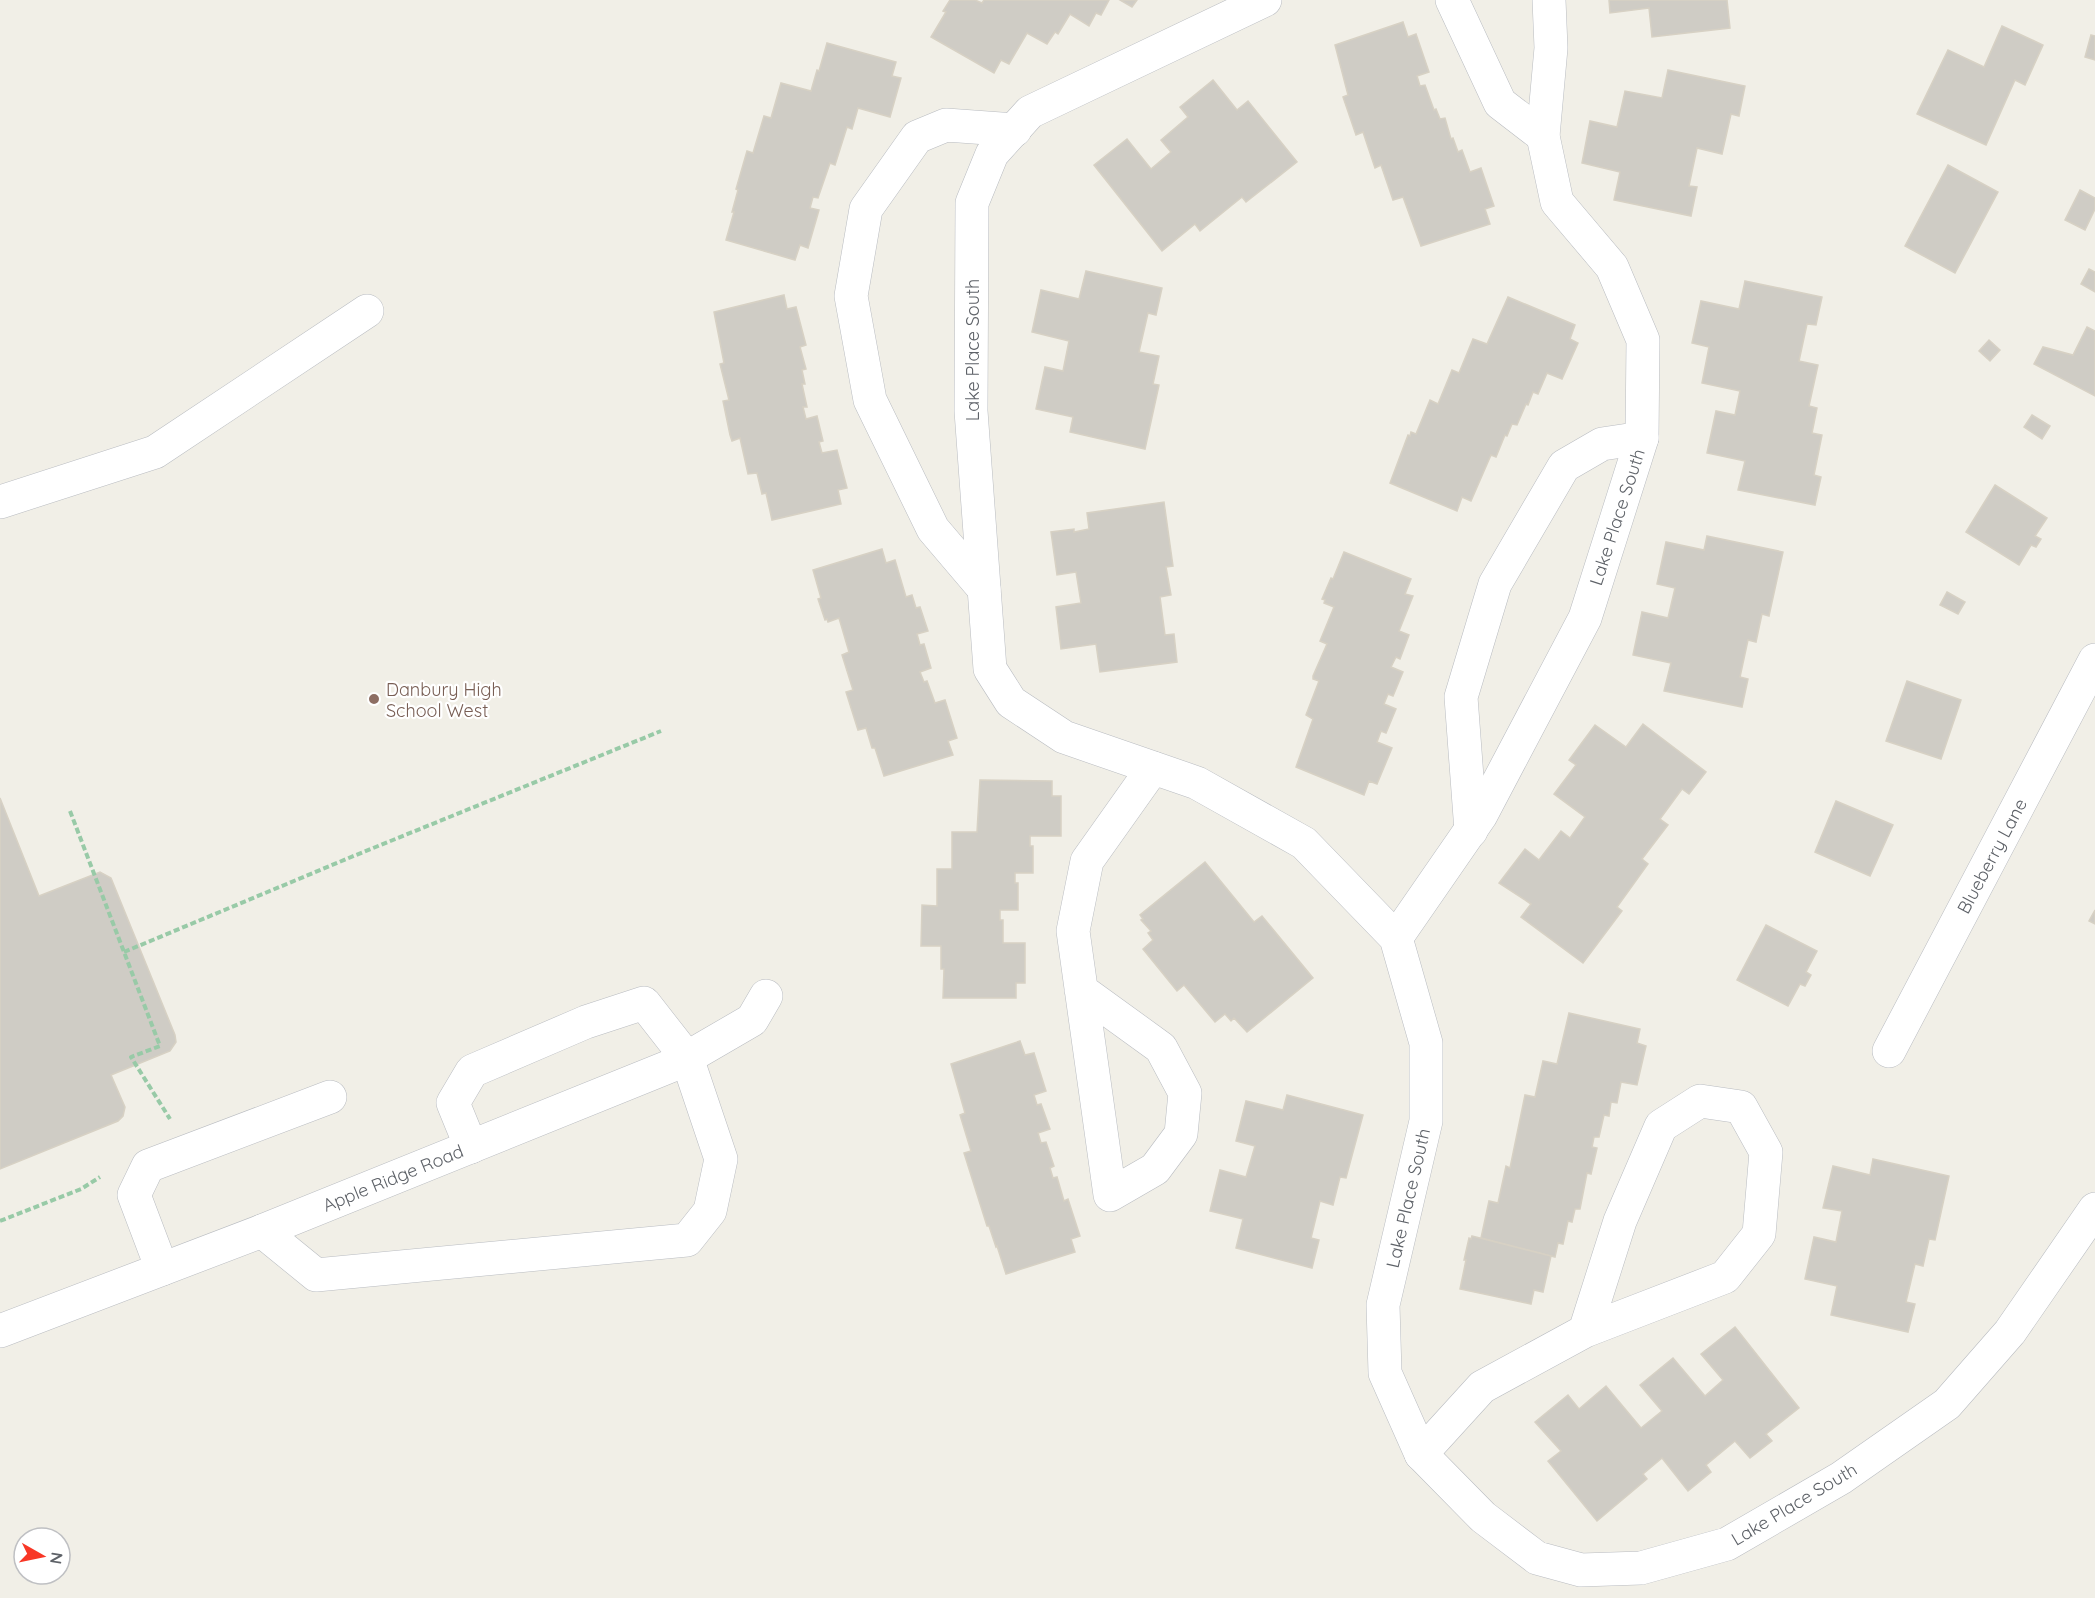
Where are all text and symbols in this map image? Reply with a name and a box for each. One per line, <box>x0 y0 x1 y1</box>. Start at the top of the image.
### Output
street label: Lake Place South <box>961 279 984 421</box>
street label: Lake Place South <box>1584 446 1650 588</box>
place label: Danbury High School West <box>386 678 502 722</box>
marker: Danbury High School West <box>367 692 381 706</box>
street label: Blueberry Lane <box>1952 794 2032 918</box>
street label: Lake Place South <box>1381 1126 1435 1270</box>
street label: Apple Ridge Road <box>319 1139 467 1217</box>
street label: Lake Place South <box>1727 1457 1861 1551</box>
north arrow <box>12 1526 72 1586</box>
text: N <box>46 1551 68 1566</box>

